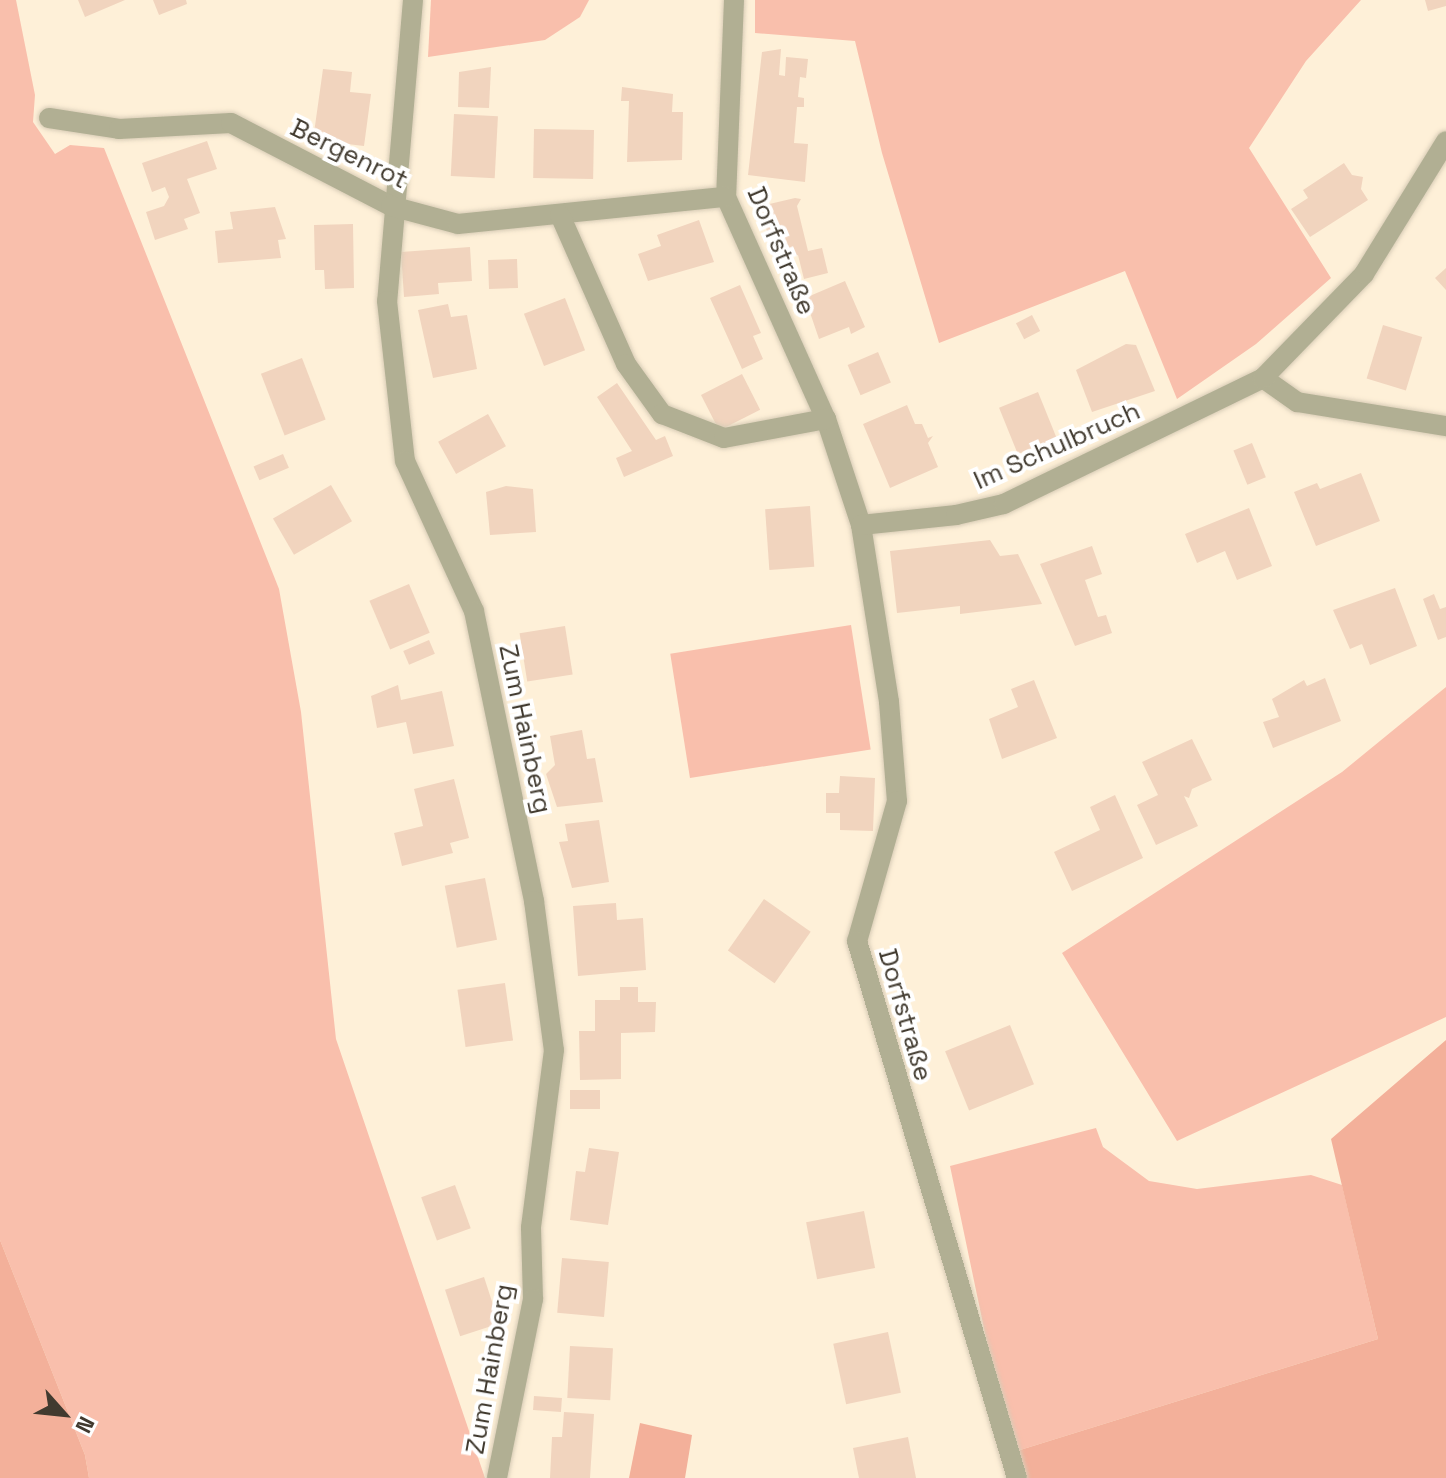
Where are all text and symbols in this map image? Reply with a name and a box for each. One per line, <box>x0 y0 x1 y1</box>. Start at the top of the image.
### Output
street label: Bergenrot <box>285 112 413 196</box>
street label: Dorfstraße <box>740 182 822 320</box>
street label: Im Schulbruch <box>969 395 1145 497</box>
street label: Zum Hainberg <box>492 641 558 817</box>
street label: Dorfstraße <box>871 945 939 1085</box>
street label: Zum Hainberg <box>460 1281 520 1457</box>
north arrow <box>24 1374 104 1454</box>
text: N <box>70 1412 101 1438</box>

